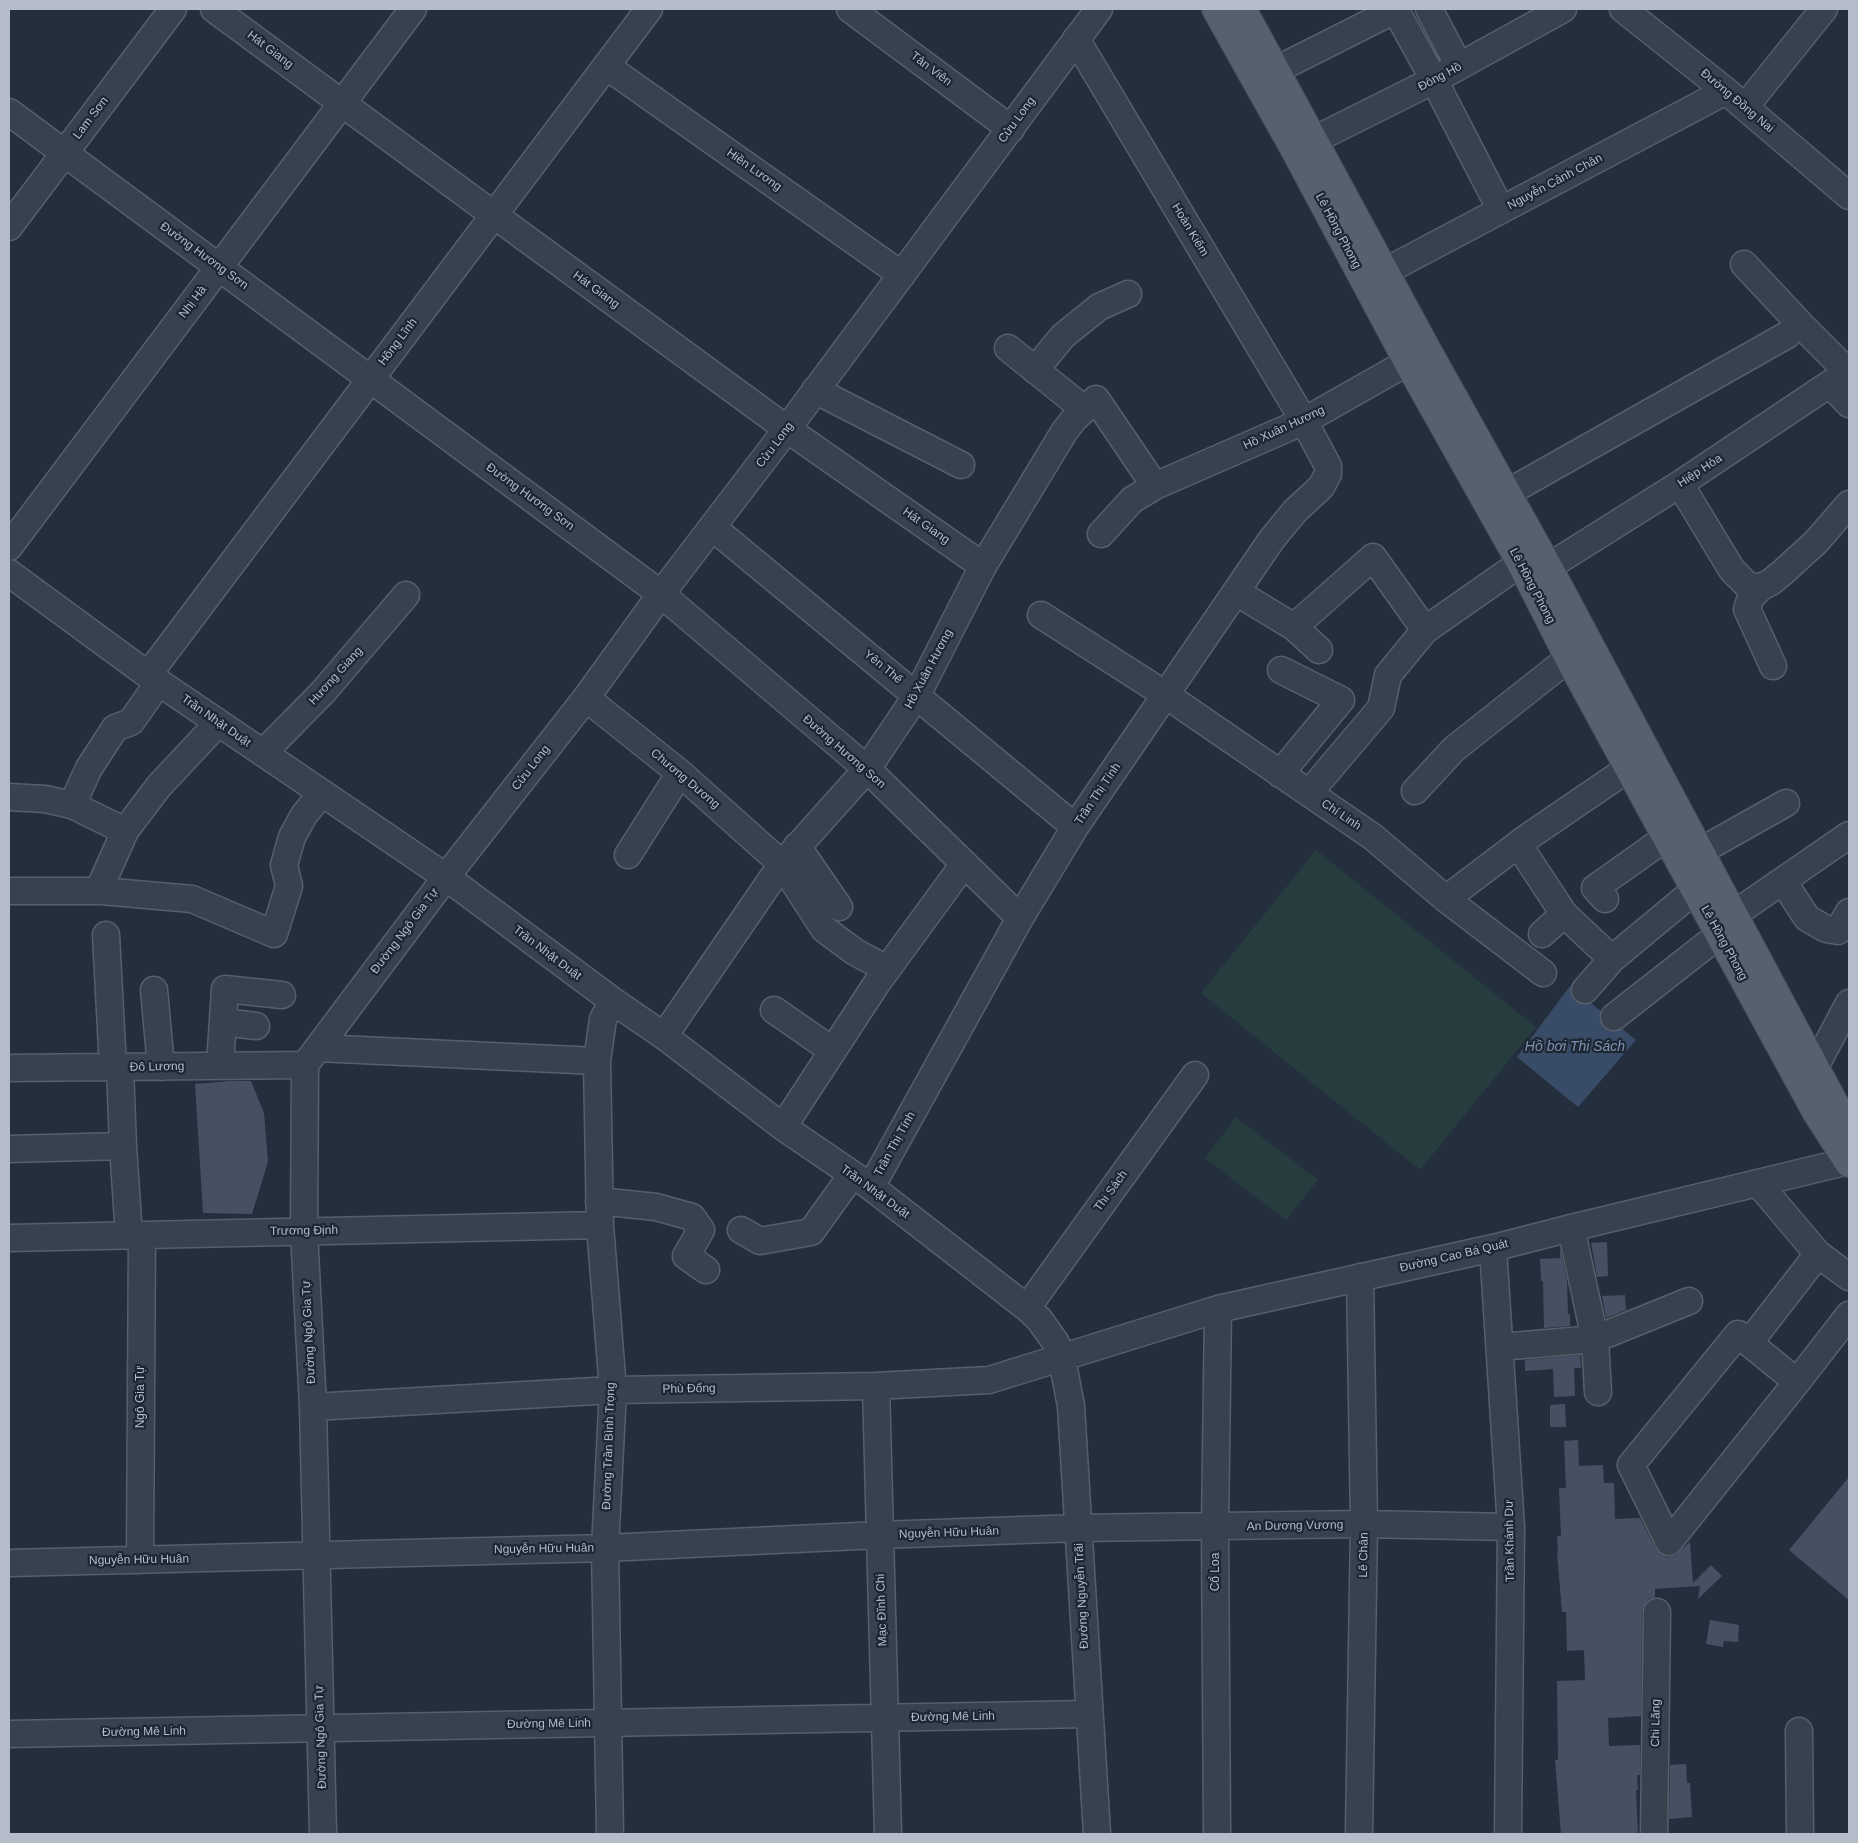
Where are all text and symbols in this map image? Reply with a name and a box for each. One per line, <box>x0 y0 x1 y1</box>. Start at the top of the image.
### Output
street label: Hát Giang <box>244 28 296 72</box>
street label: Tản Viên <box>908 49 954 89</box>
street label: Đông Hồ <box>1416 60 1464 94</box>
street label: Đường Đồng Nai <box>1697 66 1777 136</box>
street label: Lam Sơn <box>70 94 112 142</box>
street label: Cửu Long <box>995 94 1039 146</box>
street label: Hiền Lương <box>724 146 784 194</box>
street label: Nguyễn Cảnh Chân <box>1505 151 1605 213</box>
street label: Lê Hồng Phong <box>1312 191 1364 271</box>
street label: Hoàn Kiếm <box>1169 201 1211 259</box>
street label: Đường Hương Sơn <box>157 219 251 293</box>
street label: Hát Giang <box>570 268 622 312</box>
street label: Nhị Hà <box>176 283 210 321</box>
street label: Hồng Lĩnh <box>376 316 420 368</box>
street label: Hồ Xuân Hương <box>1241 403 1327 453</box>
street label: Cửu Long <box>753 419 797 471</box>
street label: Hiệp Hòa <box>1675 451 1725 491</box>
street label: Đường Hương Sơn <box>483 460 577 534</box>
street label: Hát Giang <box>900 505 952 547</box>
street label: Lê Hồng Phong <box>1506 546 1558 626</box>
street label: Hồ Xuân Hương <box>902 627 956 711</box>
street label: Hương Giang <box>306 644 366 708</box>
street label: Yên Thế <box>861 647 905 687</box>
street label: Trần Nhật Duật <box>178 692 254 750</box>
street label: Đường Hương Sơn <box>800 712 888 792</box>
street label: Cửu Long <box>509 743 553 793</box>
street label: Chương Dương <box>647 746 723 812</box>
street label: Trần Thị Tính <box>1072 760 1124 828</box>
street label: Chí Linh <box>1318 797 1364 833</box>
street label: Đường Ngô Gia Tự <box>368 885 442 977</box>
street label: Lê Hồng Phong <box>1697 903 1751 983</box>
street label: Trần Nhật Duật <box>510 923 584 983</box>
water label: Hồ bơi Thi Sách <box>1525 1039 1625 1055</box>
street label: Đô Lương <box>130 1059 184 1075</box>
street label: Trần Thị Tính <box>871 1109 919 1179</box>
street label: Trần Nhật Duật <box>838 1162 912 1222</box>
street label: Thi Sách <box>1091 1168 1131 1214</box>
street label: Trương Định <box>270 1223 338 1239</box>
street label: Đường Cao Bá Quát <box>1398 1237 1510 1275</box>
street label: Đường Ngô Gia Tự <box>299 1280 319 1384</box>
street label: Ngô Gia Tự <box>134 1366 148 1428</box>
street label: Phù Đổng <box>662 1381 716 1397</box>
street label: Đường Trần Bình Trọng <box>600 1382 618 1510</box>
street label: Trần Khánh Dư <box>1502 1500 1518 1582</box>
street label: An Dương Vương <box>1247 1518 1343 1534</box>
street label: Nguyễn Hữu Huân <box>899 1524 999 1542</box>
street label: Lê Chân <box>1356 1532 1372 1578</box>
street label: Nguyễn Hữu Huân <box>494 1541 594 1557</box>
street label: Đường Nguyễn Trãi <box>1072 1543 1092 1649</box>
street label: Nguyễn Hữu Huân <box>89 1552 189 1568</box>
street label: Cổ Loa <box>1209 1553 1223 1591</box>
street label: Mạc Đĩnh Chi <box>874 1573 890 1647</box>
street label: Đường Ngô Gia Tự <box>312 1685 330 1789</box>
street label: Chi Lăng <box>1648 1699 1664 1747</box>
street label: Đường Mê Linh <box>911 1709 995 1725</box>
street label: Đường Mê Linh <box>507 1716 591 1732</box>
street label: Đường Mê Linh <box>102 1724 186 1740</box>

